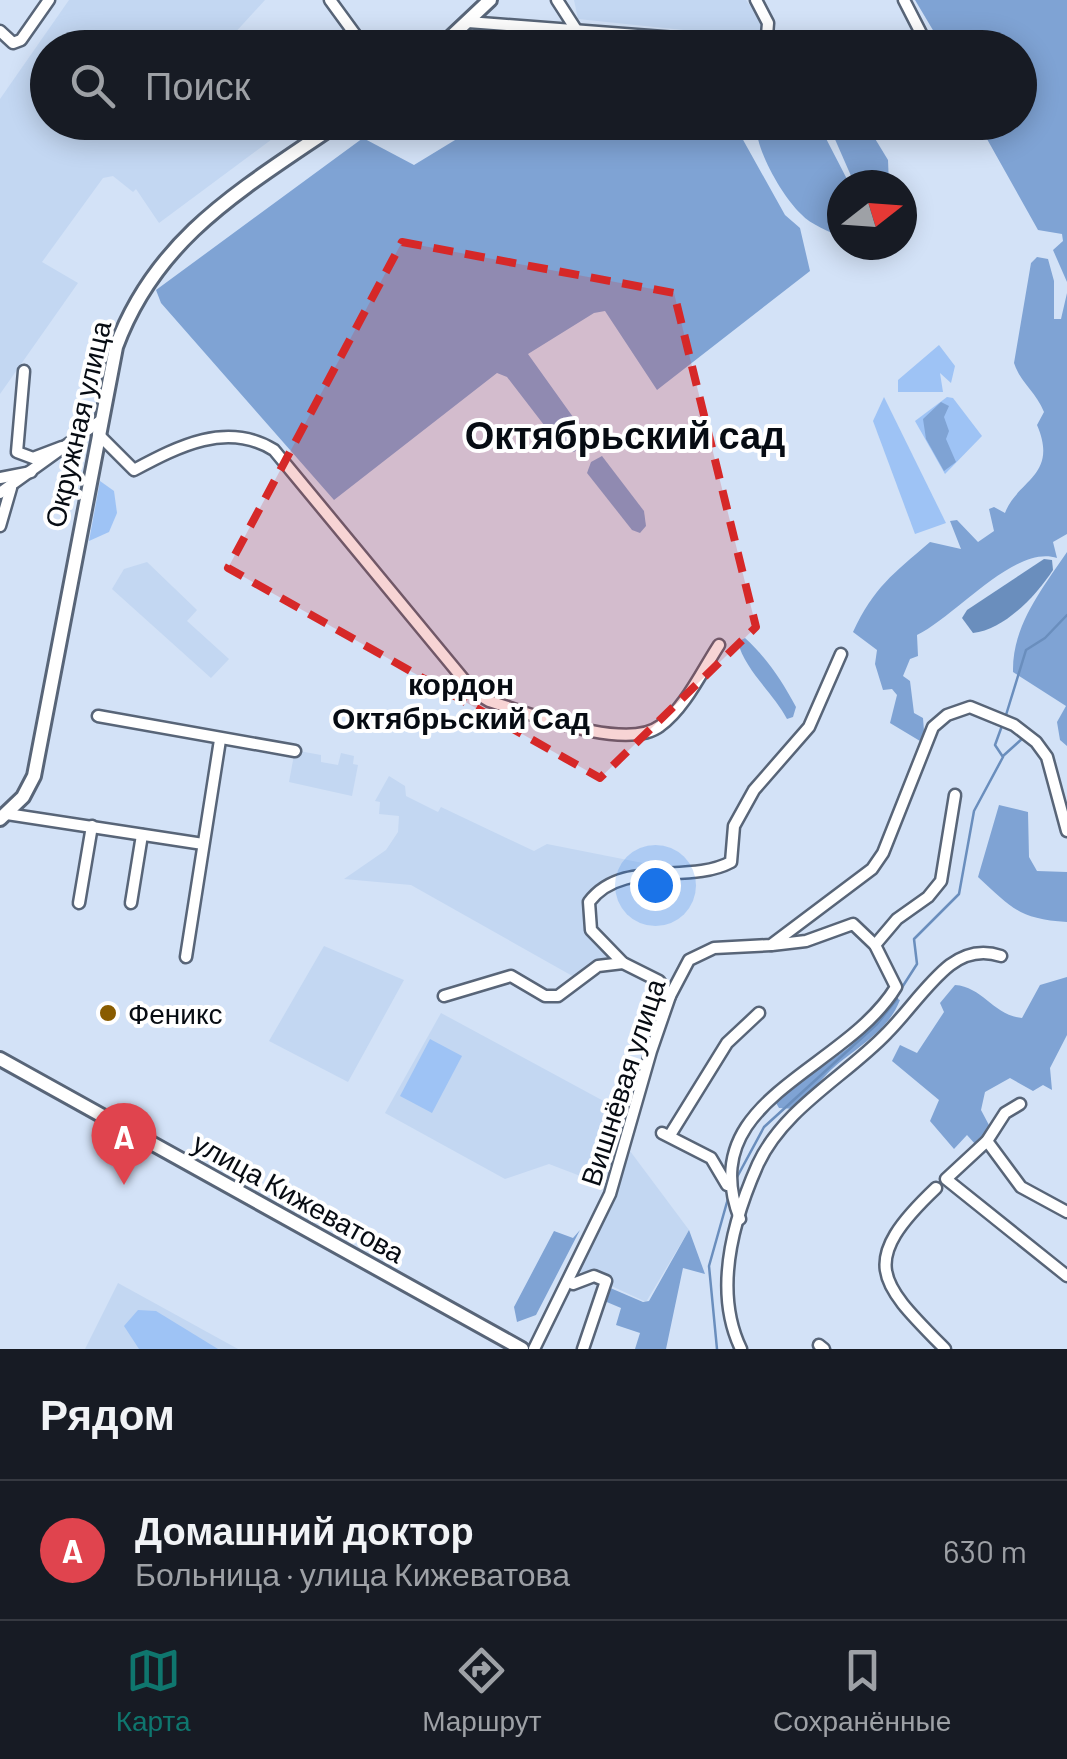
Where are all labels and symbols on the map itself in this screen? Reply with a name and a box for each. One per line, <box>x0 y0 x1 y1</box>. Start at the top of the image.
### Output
north arrow <box>827 170 917 260</box>
street label: Окружная улица <box>37 317 117 531</box>
district label: Октябрьский сад <box>465 411 785 457</box>
district label: кордон Октябрьский Сад <box>332 665 590 735</box>
your location <box>630 860 681 911</box>
street label: Вишнёвая улица <box>573 974 672 1190</box>
place label: Феникс <box>128 996 223 1030</box>
marker: Феникс <box>97 1002 119 1024</box>
pin: A <box>92 1102 156 1185</box>
street label: улица Кижеватова <box>187 1125 411 1269</box>

